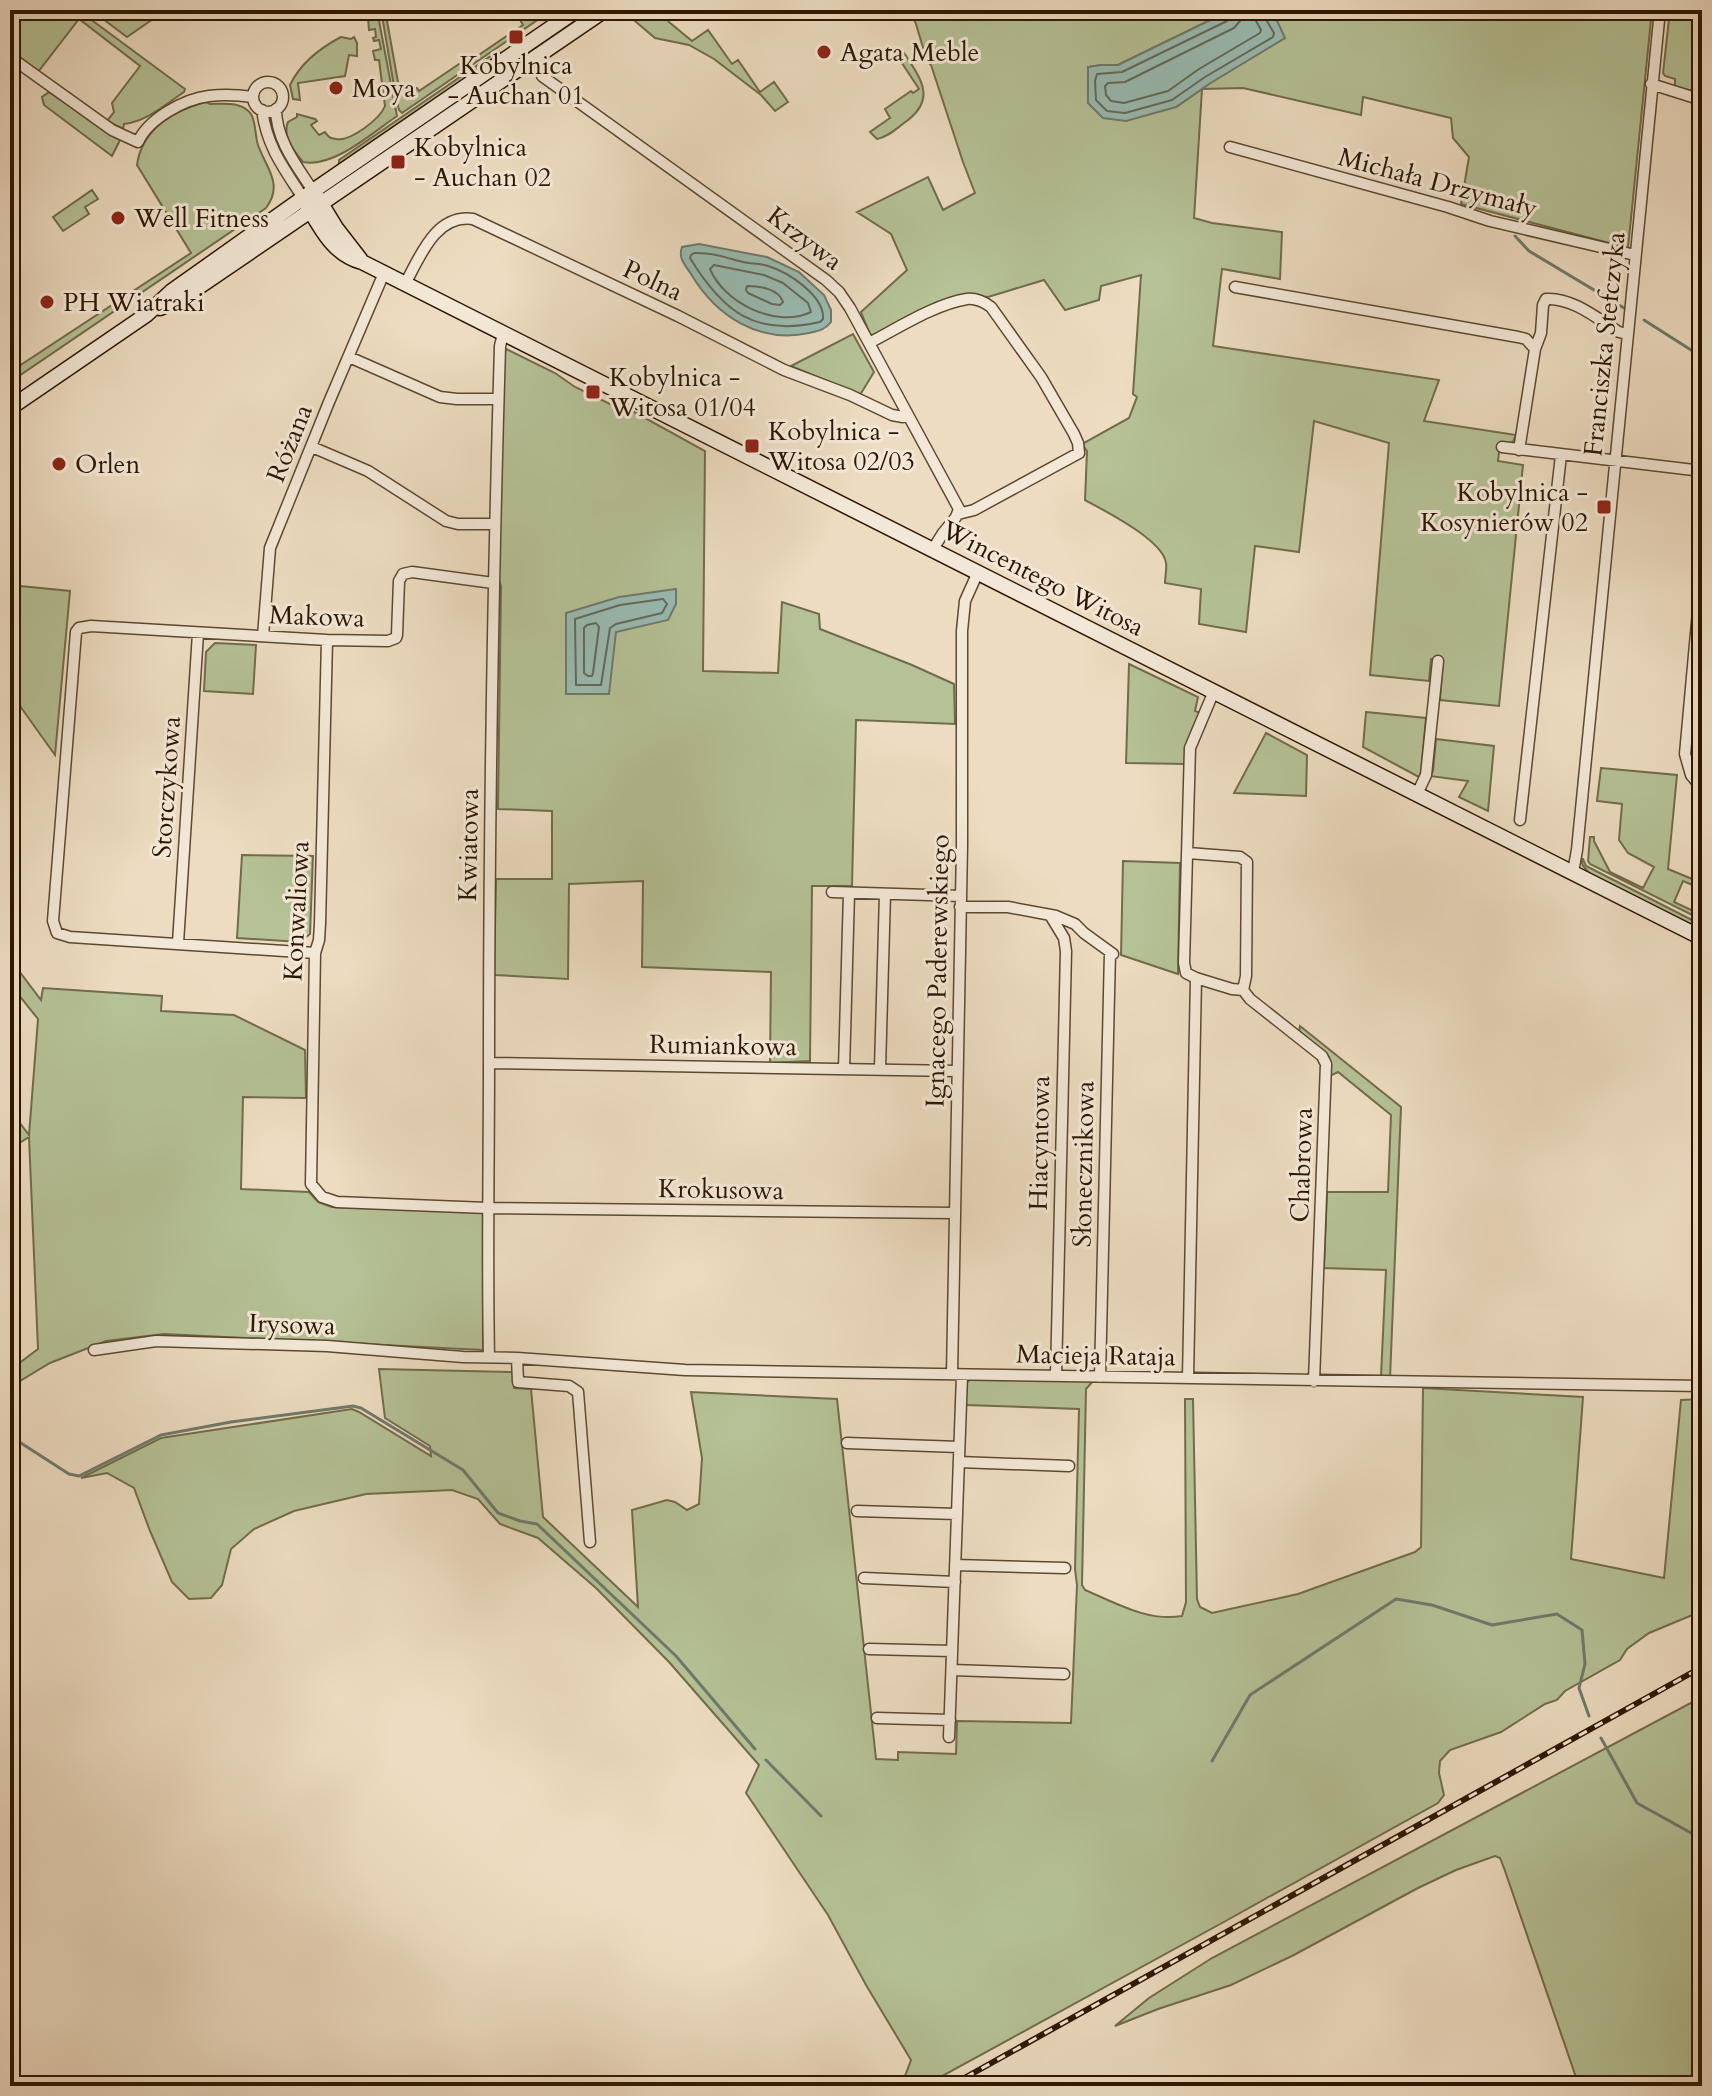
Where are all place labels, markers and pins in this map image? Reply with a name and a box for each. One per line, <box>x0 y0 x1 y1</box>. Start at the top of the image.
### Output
marker: Kobylnica - Auchan 01 <box>507 28 525 46</box>
place label: Agata Meble <box>840 35 979 70</box>
marker: Agata Meble <box>815 43 833 61</box>
place label: Kobylnica - Auchan 01 <box>447 48 585 113</box>
place label: Moya <box>352 71 416 106</box>
marker: Moya <box>327 79 345 97</box>
place label: Kobylnica - Auchan 02 <box>414 130 551 195</box>
marker: Kobylnica - Auchan 02 <box>389 153 407 171</box>
place label: Well Fitness <box>133 201 269 236</box>
marker: Well Fitness <box>109 209 127 227</box>
place label: PH Wiatraki <box>63 285 205 320</box>
marker: PH Wiatraki <box>38 293 56 311</box>
place label: Kobylnica - Witosa 01/04 <box>608 360 756 425</box>
marker: Kobylnica - Witosa 01/04 <box>584 383 602 401</box>
place label: Kobylnica - Witosa 02/03 <box>767 414 915 479</box>
marker: Kobylnica - Witosa 02/03 <box>743 437 761 455</box>
place label: Orlen <box>75 447 140 482</box>
marker: Orlen <box>50 455 68 473</box>
place label: Kobylnica - Kosynierów 02 <box>1420 475 1588 540</box>
marker: Kobylnica - Kosynierów 02 <box>1595 498 1613 516</box>

